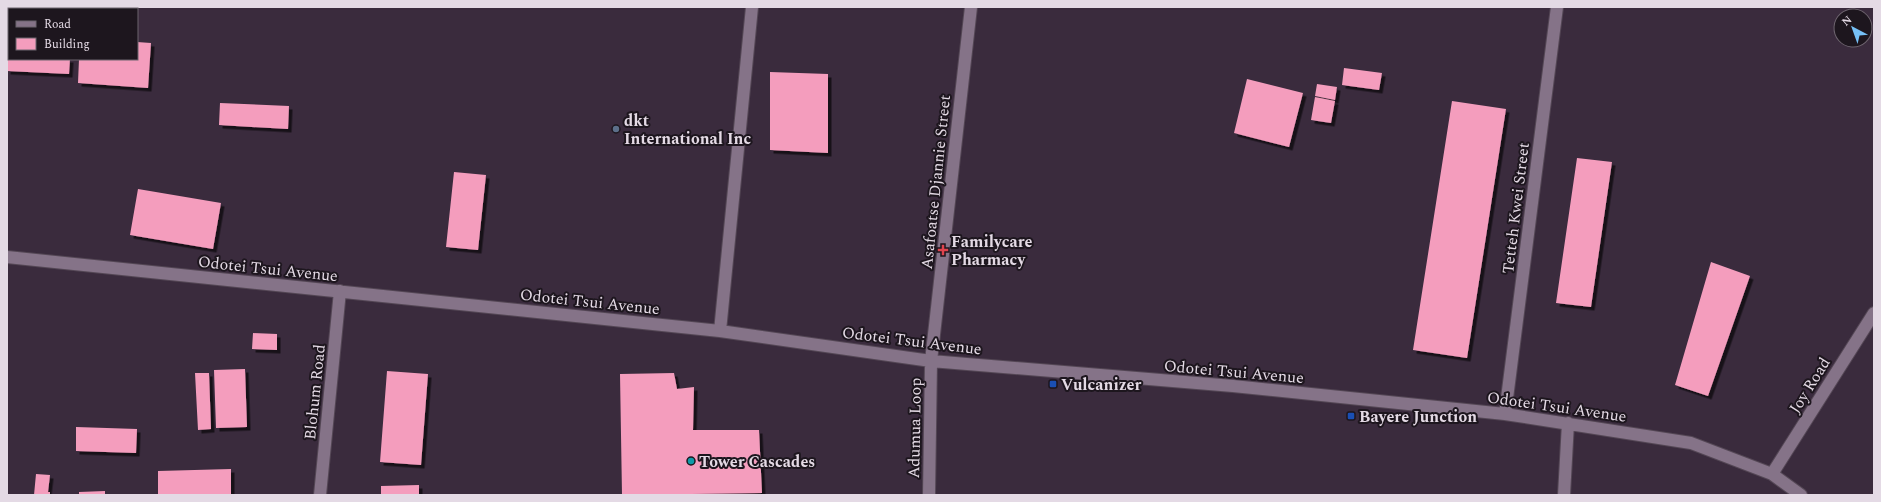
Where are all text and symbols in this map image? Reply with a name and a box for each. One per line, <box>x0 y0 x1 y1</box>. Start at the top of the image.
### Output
legend <box>8 8 138 60</box>
north arrow <box>1833 8 1873 48</box>
text: N <box>1838 11 1856 30</box>
text: Road <box>44 15 71 34</box>
text: Building <box>44 35 90 54</box>
street label: Asafoatse Djannie Street <box>915 93 957 271</box>
place label: dkt International Inc <box>624 109 751 151</box>
marker: dkt International Inc <box>611 124 621 134</box>
street label: Tetteh Kwei Street <box>1496 141 1536 275</box>
place label: Familycare Pharmacy <box>951 230 1033 272</box>
marker: Familycare Pharmacy <box>938 245 948 255</box>
street label: Odotei Tsui Avenue <box>197 250 339 288</box>
street label: Odotei Tsui Avenue <box>519 283 661 321</box>
street label: Odotei Tsui Avenue <box>841 321 983 361</box>
street label: Blohum Road <box>298 343 332 441</box>
street label: Joy Road <box>1783 353 1837 418</box>
street label: Odotei Tsui Avenue <box>1163 354 1305 390</box>
place label: Vulcanizer <box>1061 373 1142 397</box>
street label: Adumua Loop <box>902 377 928 479</box>
marker: Vulcanizer <box>1048 379 1058 389</box>
street label: Odotei Tsui Avenue <box>1486 385 1628 429</box>
place label: Bayere Junction <box>1359 405 1477 429</box>
marker: Bayere Junction <box>1346 411 1356 421</box>
place label: Tower Cascades <box>699 450 815 474</box>
marker: Tower Cascades <box>686 456 696 466</box>

